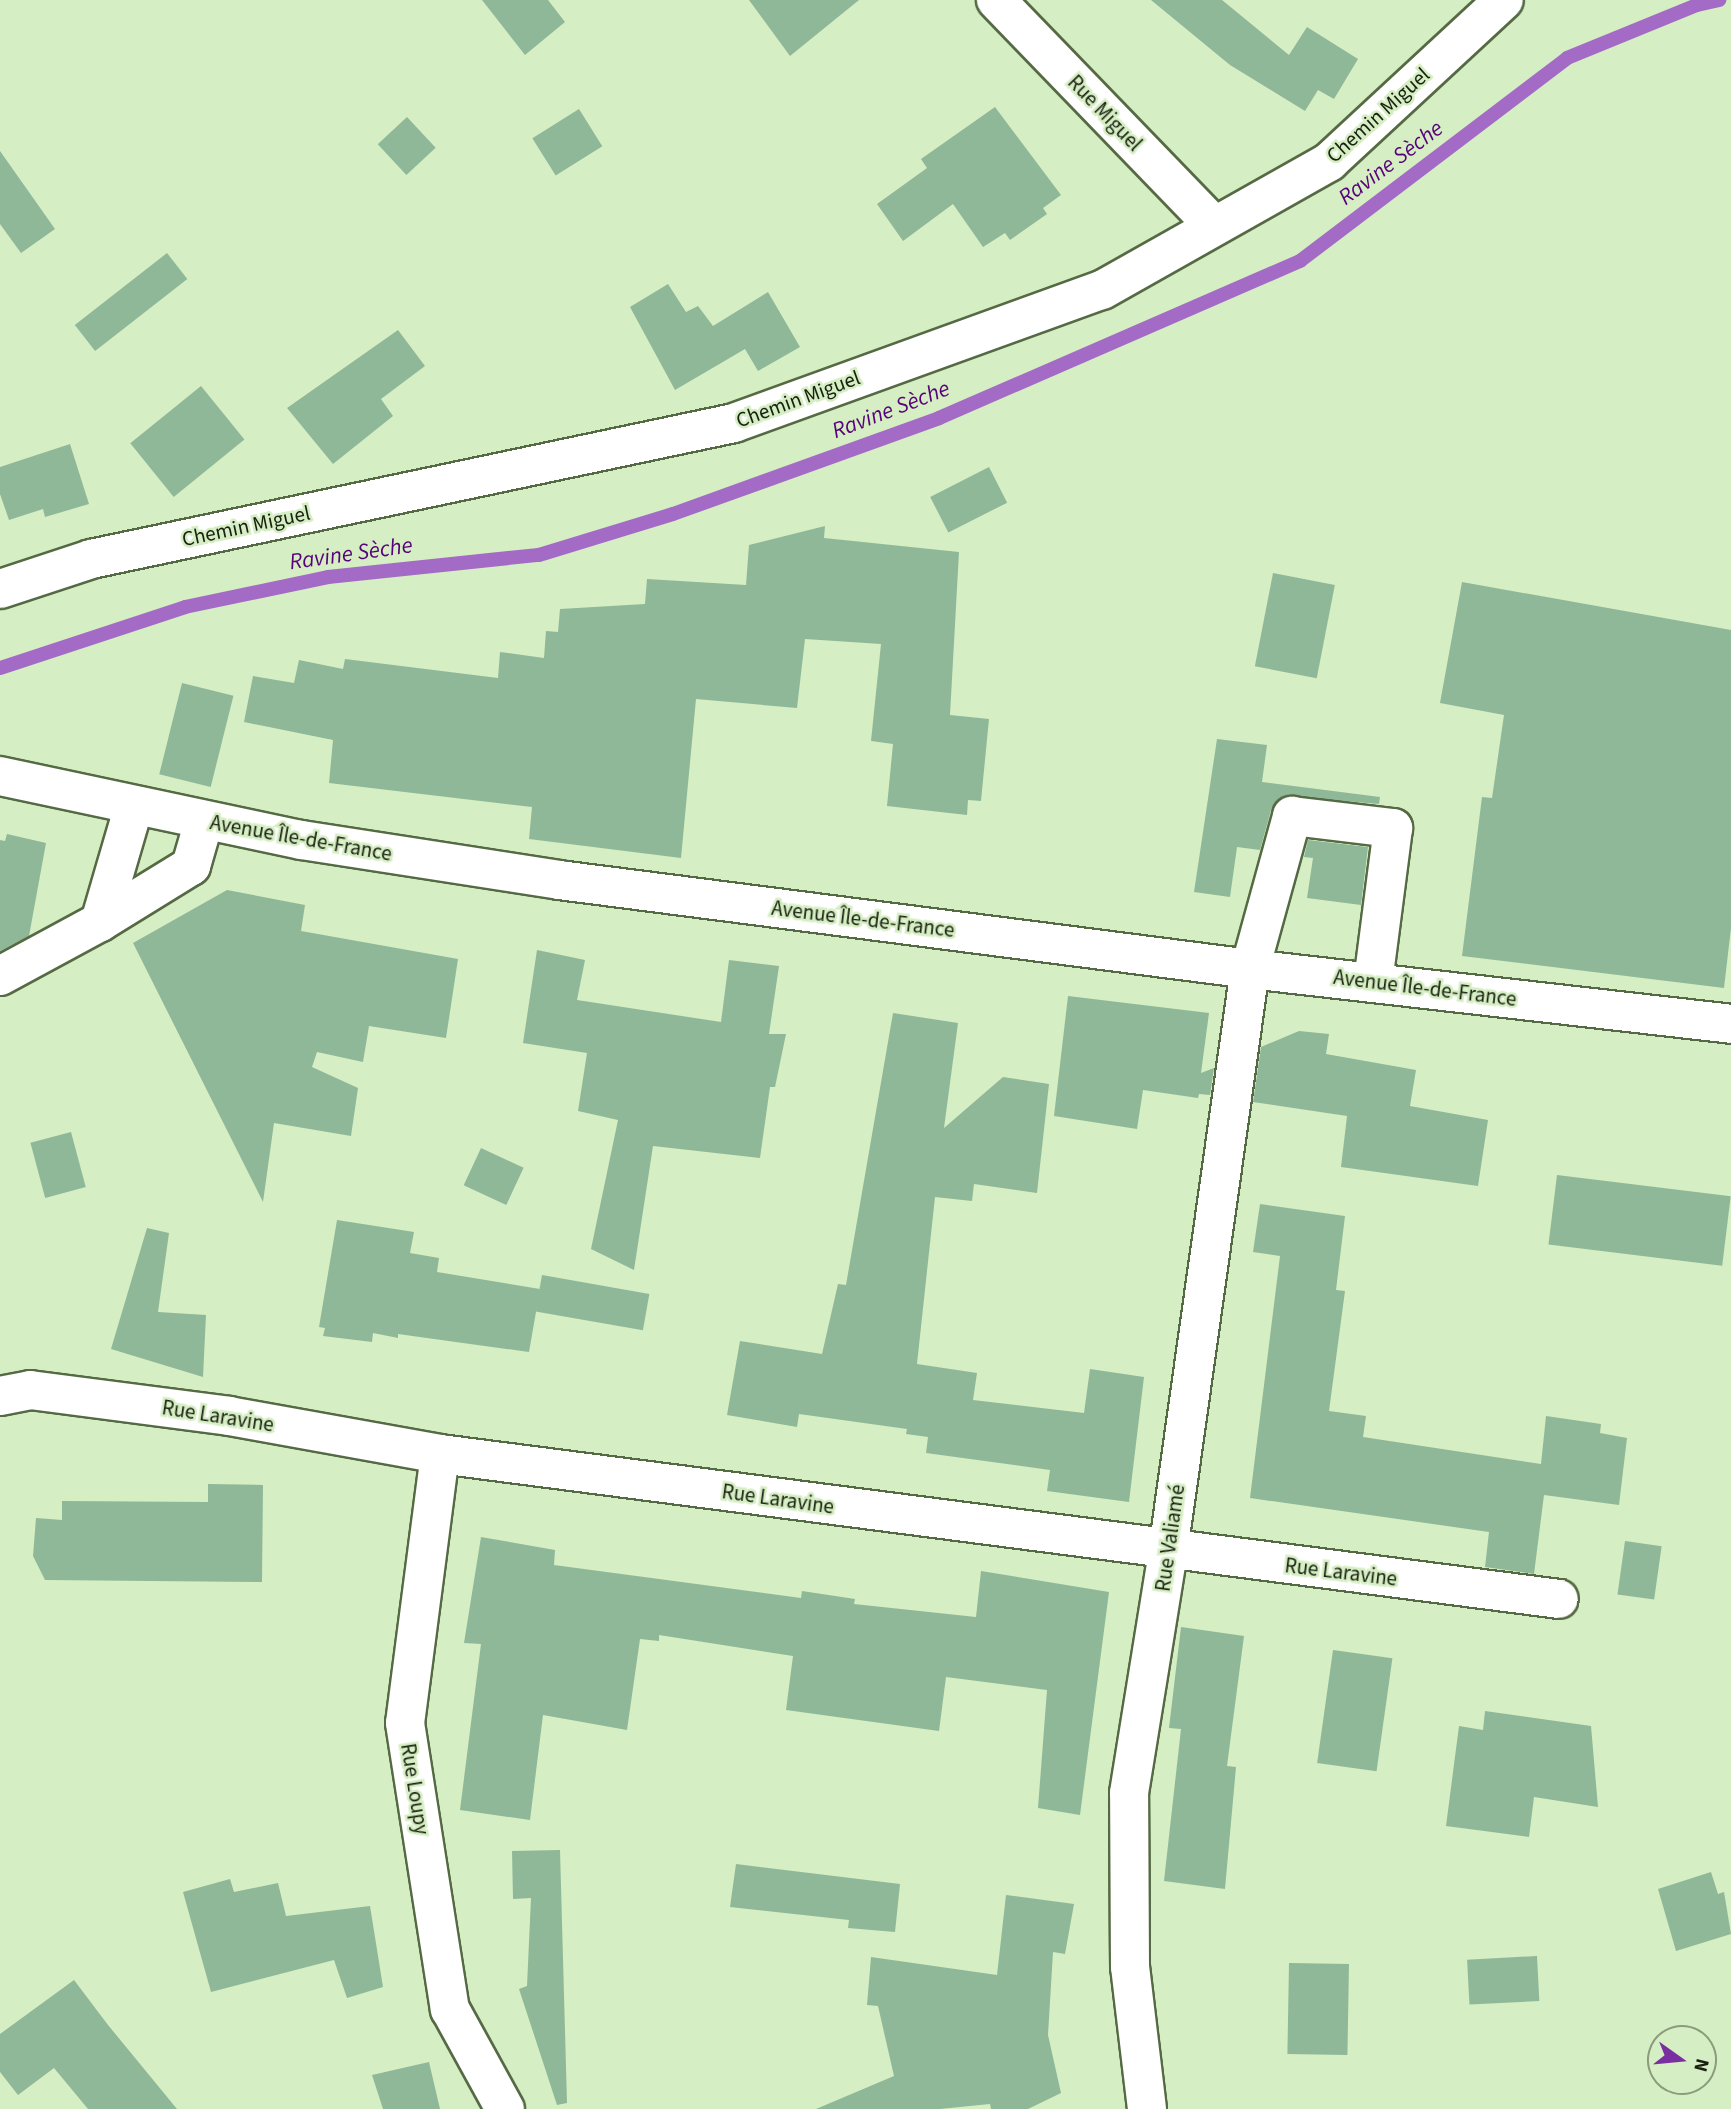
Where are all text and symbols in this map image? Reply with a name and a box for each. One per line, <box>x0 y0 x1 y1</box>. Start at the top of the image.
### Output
street label: Chemin Miguel <box>1321 62 1435 168</box>
street label: Rue Miguel <box>1063 70 1147 156</box>
water label: Ravine Sèche <box>1333 115 1449 211</box>
street label: Chemin Miguel <box>732 365 864 433</box>
water label: Ravine Sèche <box>828 375 954 445</box>
street label: Chemin Miguel <box>180 500 312 552</box>
water label: Ravine Sèche <box>288 532 414 576</box>
street label: Avenue Île-de-France <box>208 810 394 866</box>
street label: Avenue Île-de-France <box>770 895 956 943</box>
street label: Avenue Île-de-France <box>1332 964 1518 1012</box>
street label: Rue Laravine <box>160 1395 276 1437</box>
street label: Rue Laravine <box>720 1479 836 1519</box>
street label: Rue Valiamé <box>1150 1483 1190 1593</box>
street label: Rue Laravine <box>1283 1553 1399 1591</box>
street label: Rue Loupy <box>395 1742 435 1836</box>
north arrow <box>1647 2025 1717 2095</box>
text: N <box>1686 2055 1716 2075</box>

